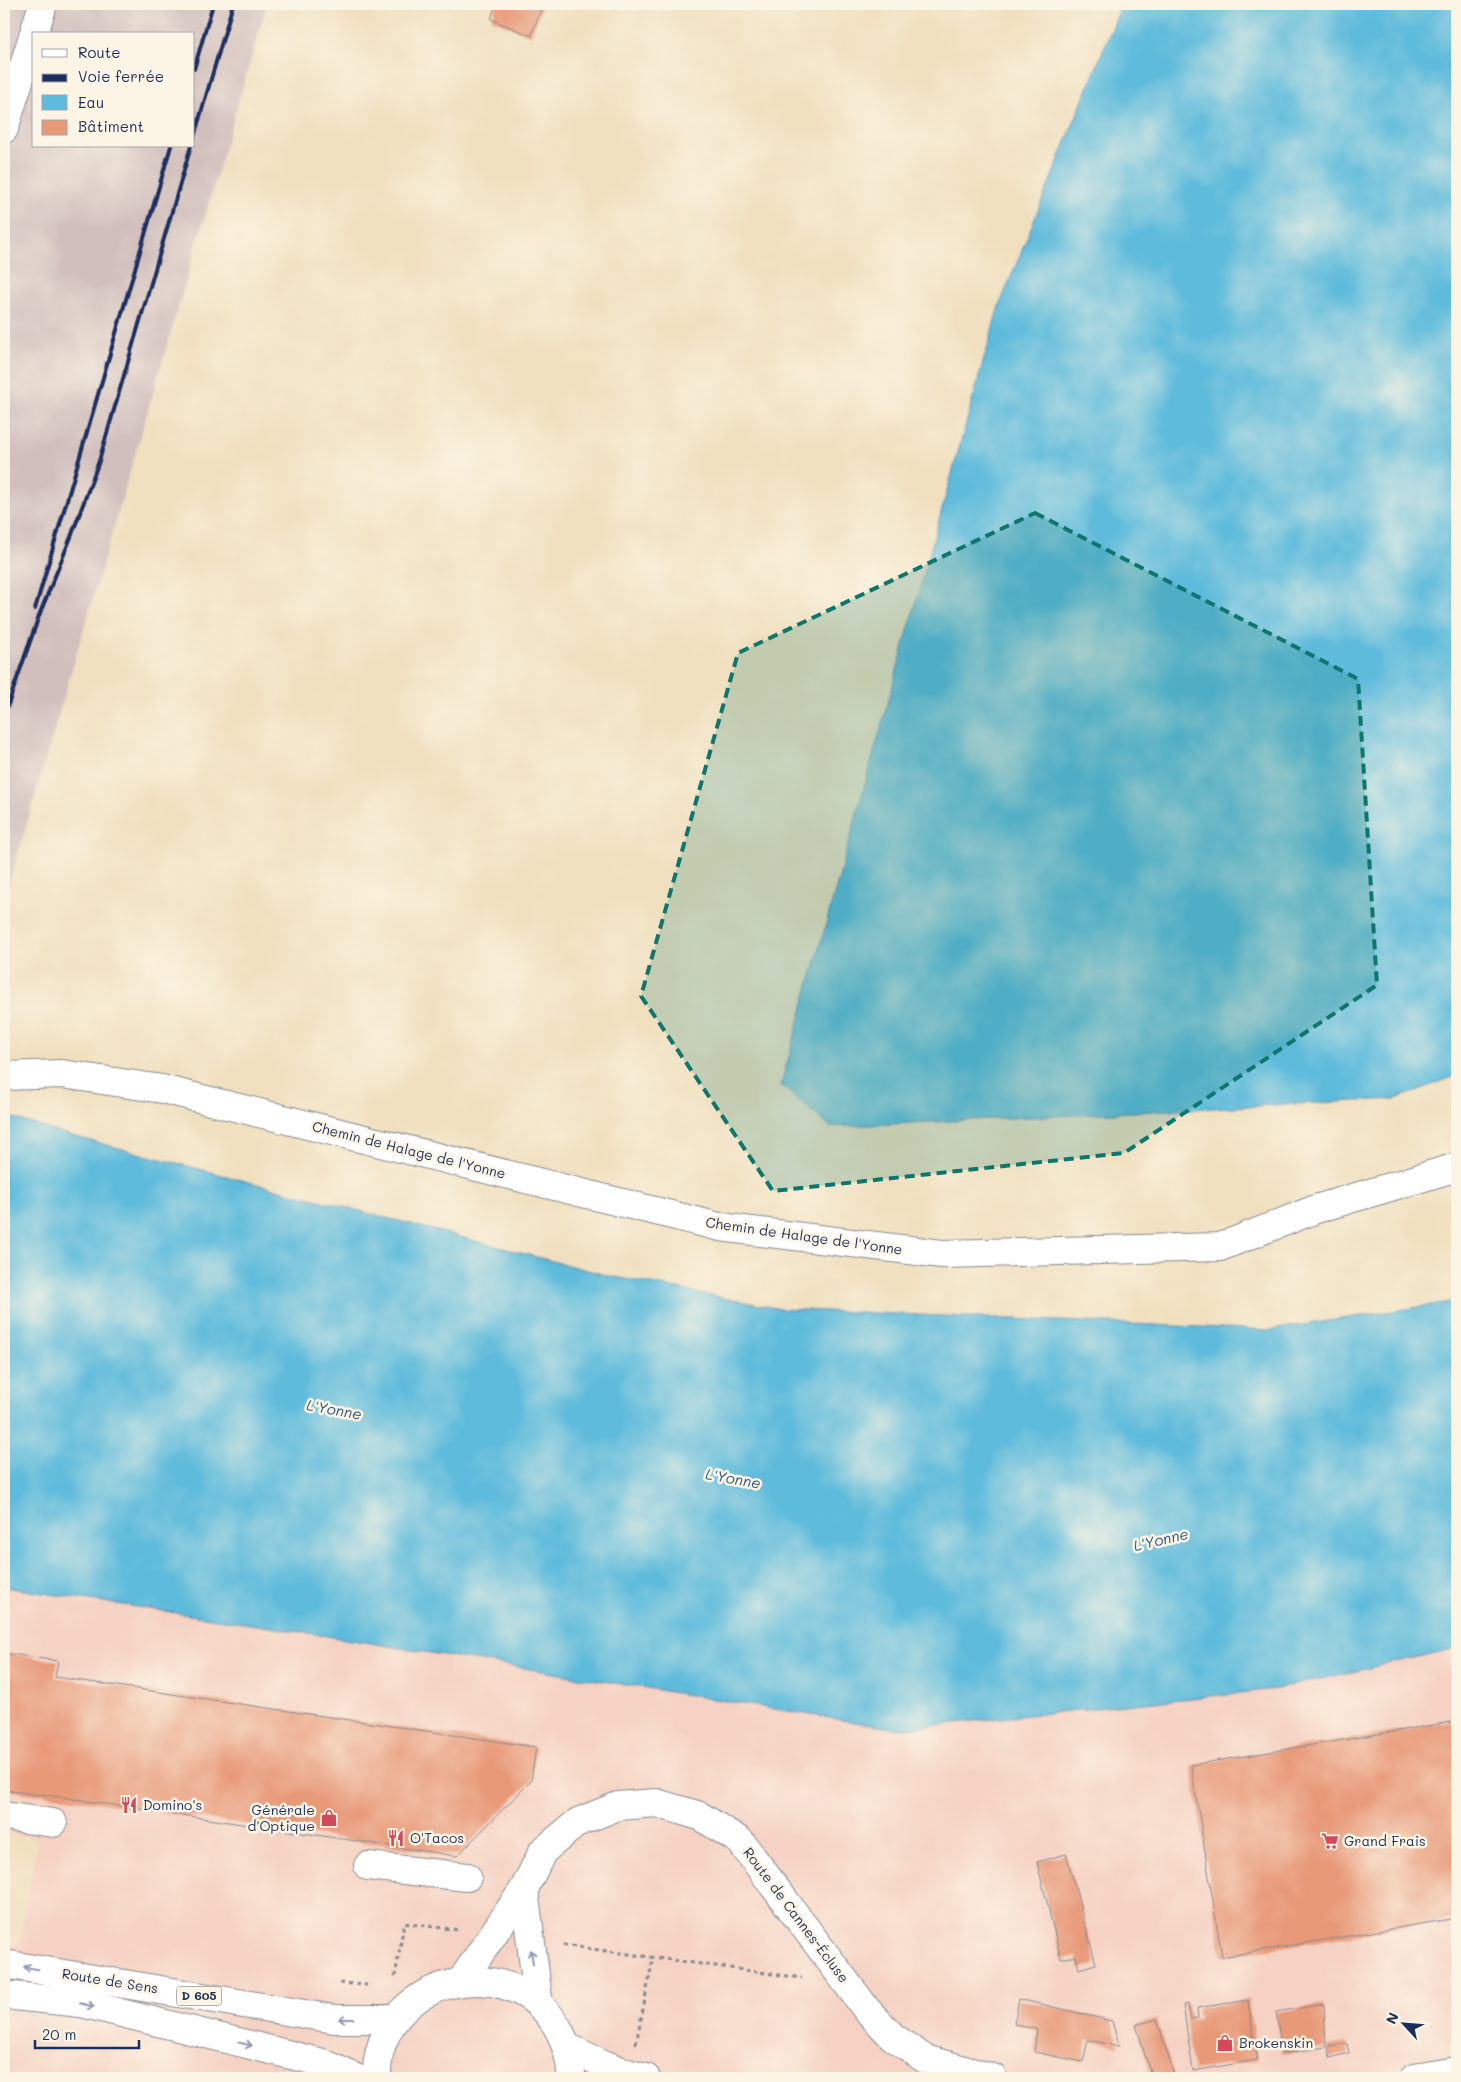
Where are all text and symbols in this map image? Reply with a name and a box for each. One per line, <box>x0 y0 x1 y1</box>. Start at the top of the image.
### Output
legend <box>32 32 195 148</box>
text: Route <box>78 42 121 62</box>
text: Voie ferrée <box>78 66 164 86</box>
text: Eau <box>78 92 104 112</box>
text: Bâtiment <box>78 116 144 136</box>
street label: Chemin de Halage de l'Yonne <box>310 1116 508 1183</box>
street label: Chemin de Halage de l'Yonne <box>704 1212 904 1259</box>
water label: L'Yonne <box>305 1394 363 1424</box>
water label: L'Yonne <box>704 1463 762 1493</box>
water label: L'Yonne <box>1131 1523 1190 1555</box>
restaurant icon: Domino's <box>119 1795 139 1815</box>
place label: Domino's <box>143 1795 202 1814</box>
place label: Générale d'Optique <box>248 1800 315 1835</box>
shop icon: Générale d'Optique <box>319 1808 339 1828</box>
restaurant icon: O'Tacos <box>386 1828 406 1848</box>
place label: O'Tacos <box>410 1828 464 1847</box>
supermarket icon: Grand Frais <box>1320 1831 1340 1851</box>
place label: Grand Frais <box>1344 1831 1426 1850</box>
street label: Route de Cannes-Écluse <box>739 1843 854 1986</box>
one-way arrow <box>527 1949 537 1965</box>
one-way arrow <box>23 1963 39 1973</box>
street label: Route de Sens <box>61 1964 160 1998</box>
road number: D 605 <box>176 1986 222 2005</box>
north arrow <box>1378 2000 1428 2050</box>
one-way arrow <box>78 2001 94 2010</box>
text: N <box>1381 2009 1403 2027</box>
one-way arrow <box>339 2014 355 2024</box>
scale bar <box>35 2017 139 2049</box>
text: 20 m <box>42 2024 76 2044</box>
shop icon: Brokenskin <box>1215 2033 1235 2053</box>
place label: Brokenskin <box>1239 2033 1313 2052</box>
one-way arrow <box>236 2040 252 2049</box>

